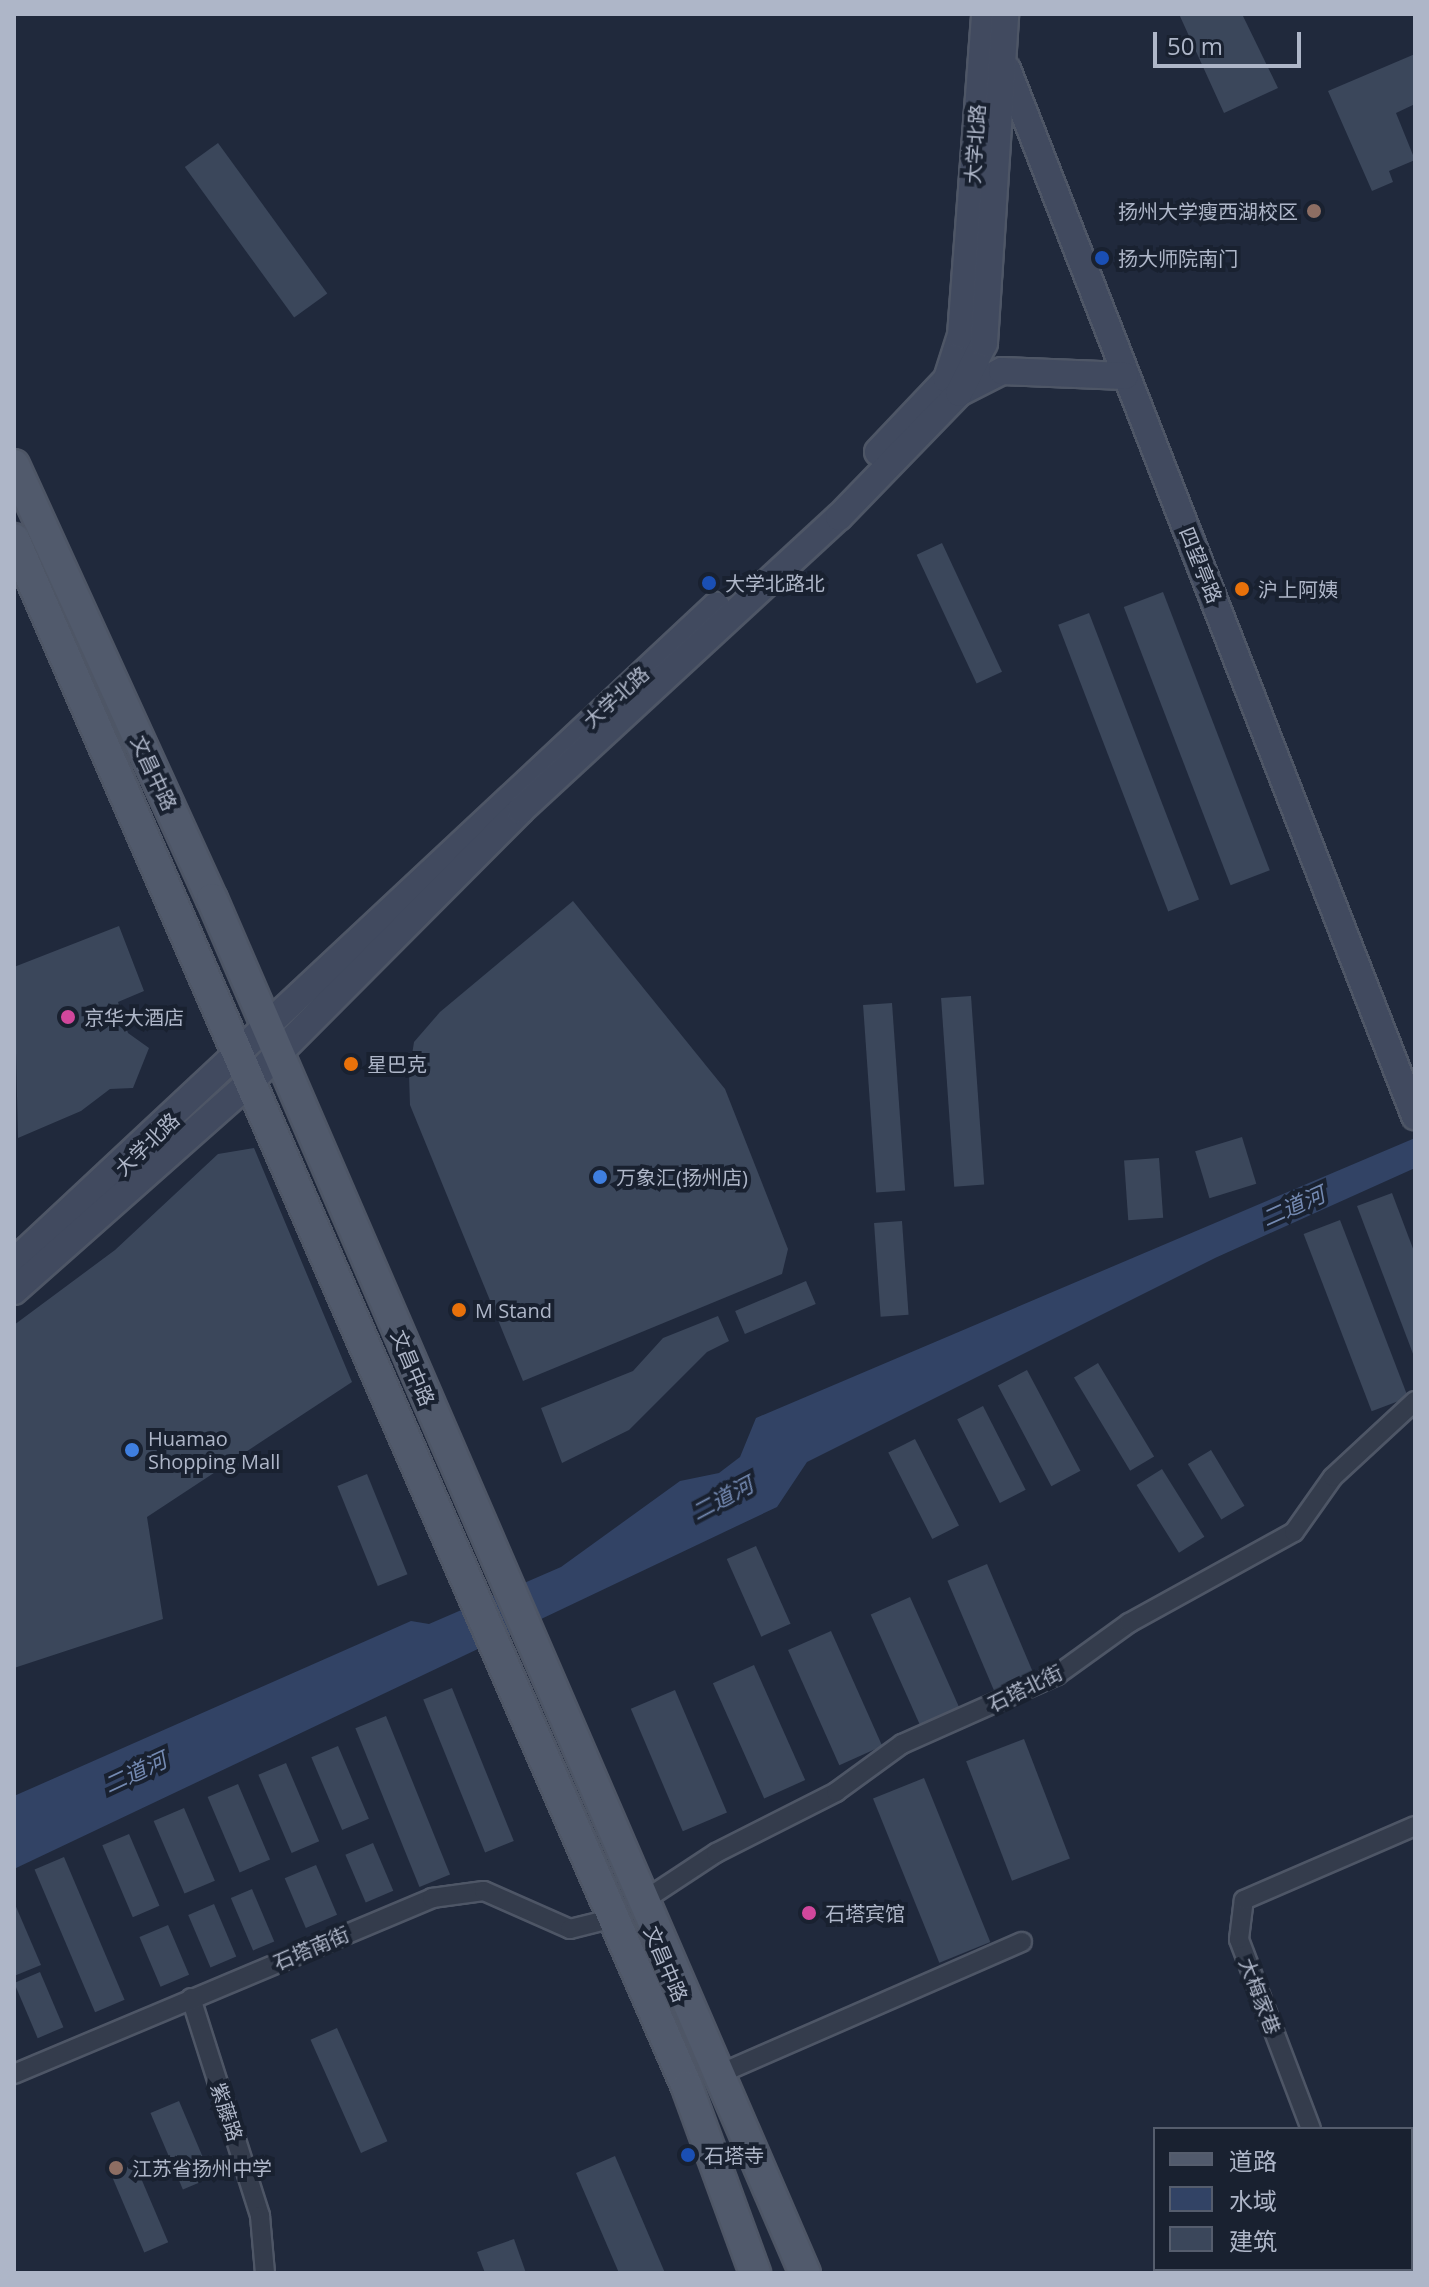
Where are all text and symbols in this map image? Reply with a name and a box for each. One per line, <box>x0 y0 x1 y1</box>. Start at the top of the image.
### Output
scale bar <box>1157 16 1305 66</box>
text: 50 m <box>1167 29 1223 62</box>
street label: 大学北路 <box>960 103 990 185</box>
place label: 扬州大学瘦西湖校区 <box>1118 199 1298 223</box>
marker: 扬州大学瘦西湖校区 <box>1305 202 1323 220</box>
place label: 扬大师院南门 <box>1118 246 1238 270</box>
marker: 扬大师院南门 <box>1093 249 1111 267</box>
street label: 四望亭路 <box>1175 523 1227 607</box>
place label: 大学北路北 <box>725 571 825 595</box>
marker: 大学北路北 <box>700 574 718 592</box>
place label: 沪上阿姨 <box>1258 577 1338 601</box>
marker: 沪上阿姨 <box>1233 580 1251 598</box>
street label: 大学北路 <box>578 661 654 733</box>
street label: 文昌中路 <box>126 732 182 814</box>
place label: 京华大酒店 <box>84 1005 184 1029</box>
marker: 京华大酒店 <box>59 1008 77 1026</box>
place label: 星巴克 <box>367 1052 427 1076</box>
marker: 星巴克 <box>342 1055 360 1073</box>
street label: 大学北路 <box>110 1108 184 1180</box>
place label: 万象汇(扬州店) <box>616 1165 748 1189</box>
marker: 万象汇(扬州店) <box>591 1168 609 1186</box>
water label: 二道河 <box>1257 1181 1329 1231</box>
place label: M Stand <box>475 1298 552 1322</box>
marker: M Stand <box>450 1301 468 1319</box>
street label: 文昌中路 <box>386 1326 440 1410</box>
place label: Huamao Shopping Mall <box>148 1426 280 1473</box>
marker: Huamao Shopping Mall <box>123 1441 141 1459</box>
water label: 二道河 <box>687 1471 757 1525</box>
street label: 石塔北街 <box>984 1660 1066 1716</box>
water label: 二道河 <box>100 1746 170 1798</box>
place label: 石塔宾馆 <box>825 1901 905 1925</box>
marker: 石塔宾馆 <box>800 1904 818 1922</box>
street label: 石塔南街 <box>269 1921 353 1975</box>
street label: 文昌中路 <box>639 1922 693 2006</box>
street label: 大梅家巷 <box>1234 1954 1286 2038</box>
street label: 紫藤路 <box>206 2080 248 2144</box>
legend <box>1153 2127 1413 2271</box>
place label: 石塔寺 <box>704 2143 764 2167</box>
text: 道路 <box>1229 2144 1277 2177</box>
marker: 石塔寺 <box>679 2146 697 2164</box>
place label: 江苏省扬州中学 <box>132 2156 272 2180</box>
marker: 江苏省扬州中学 <box>107 2159 125 2177</box>
text: 水域 <box>1229 2184 1277 2217</box>
text: 建筑 <box>1229 2224 1277 2257</box>

